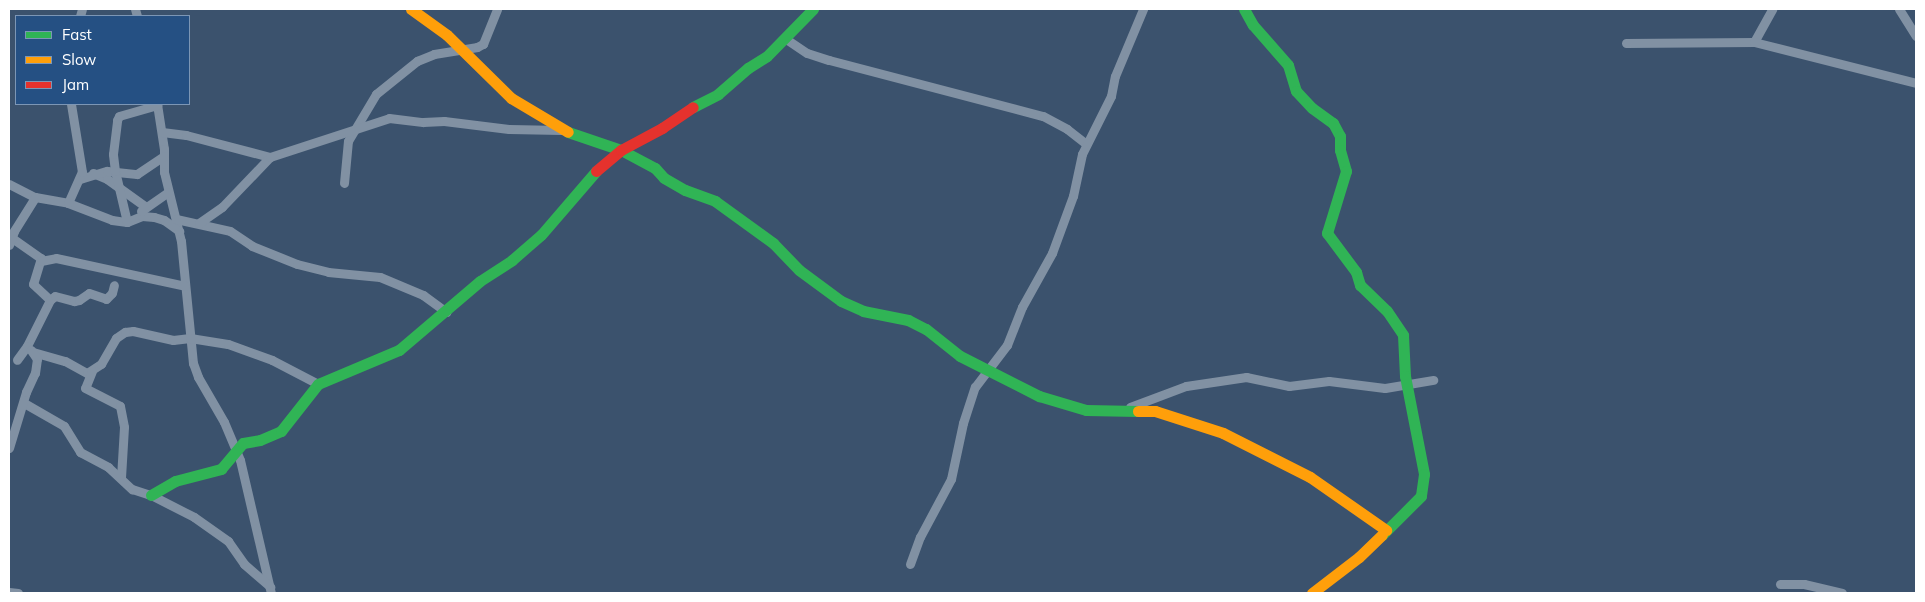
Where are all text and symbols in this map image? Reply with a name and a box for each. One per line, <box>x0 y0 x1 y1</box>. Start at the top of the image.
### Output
legend <box>15 15 190 105</box>
text: Fast <box>62 25 92 44</box>
text: Slow <box>62 50 96 69</box>
text: Jam <box>62 75 89 94</box>

